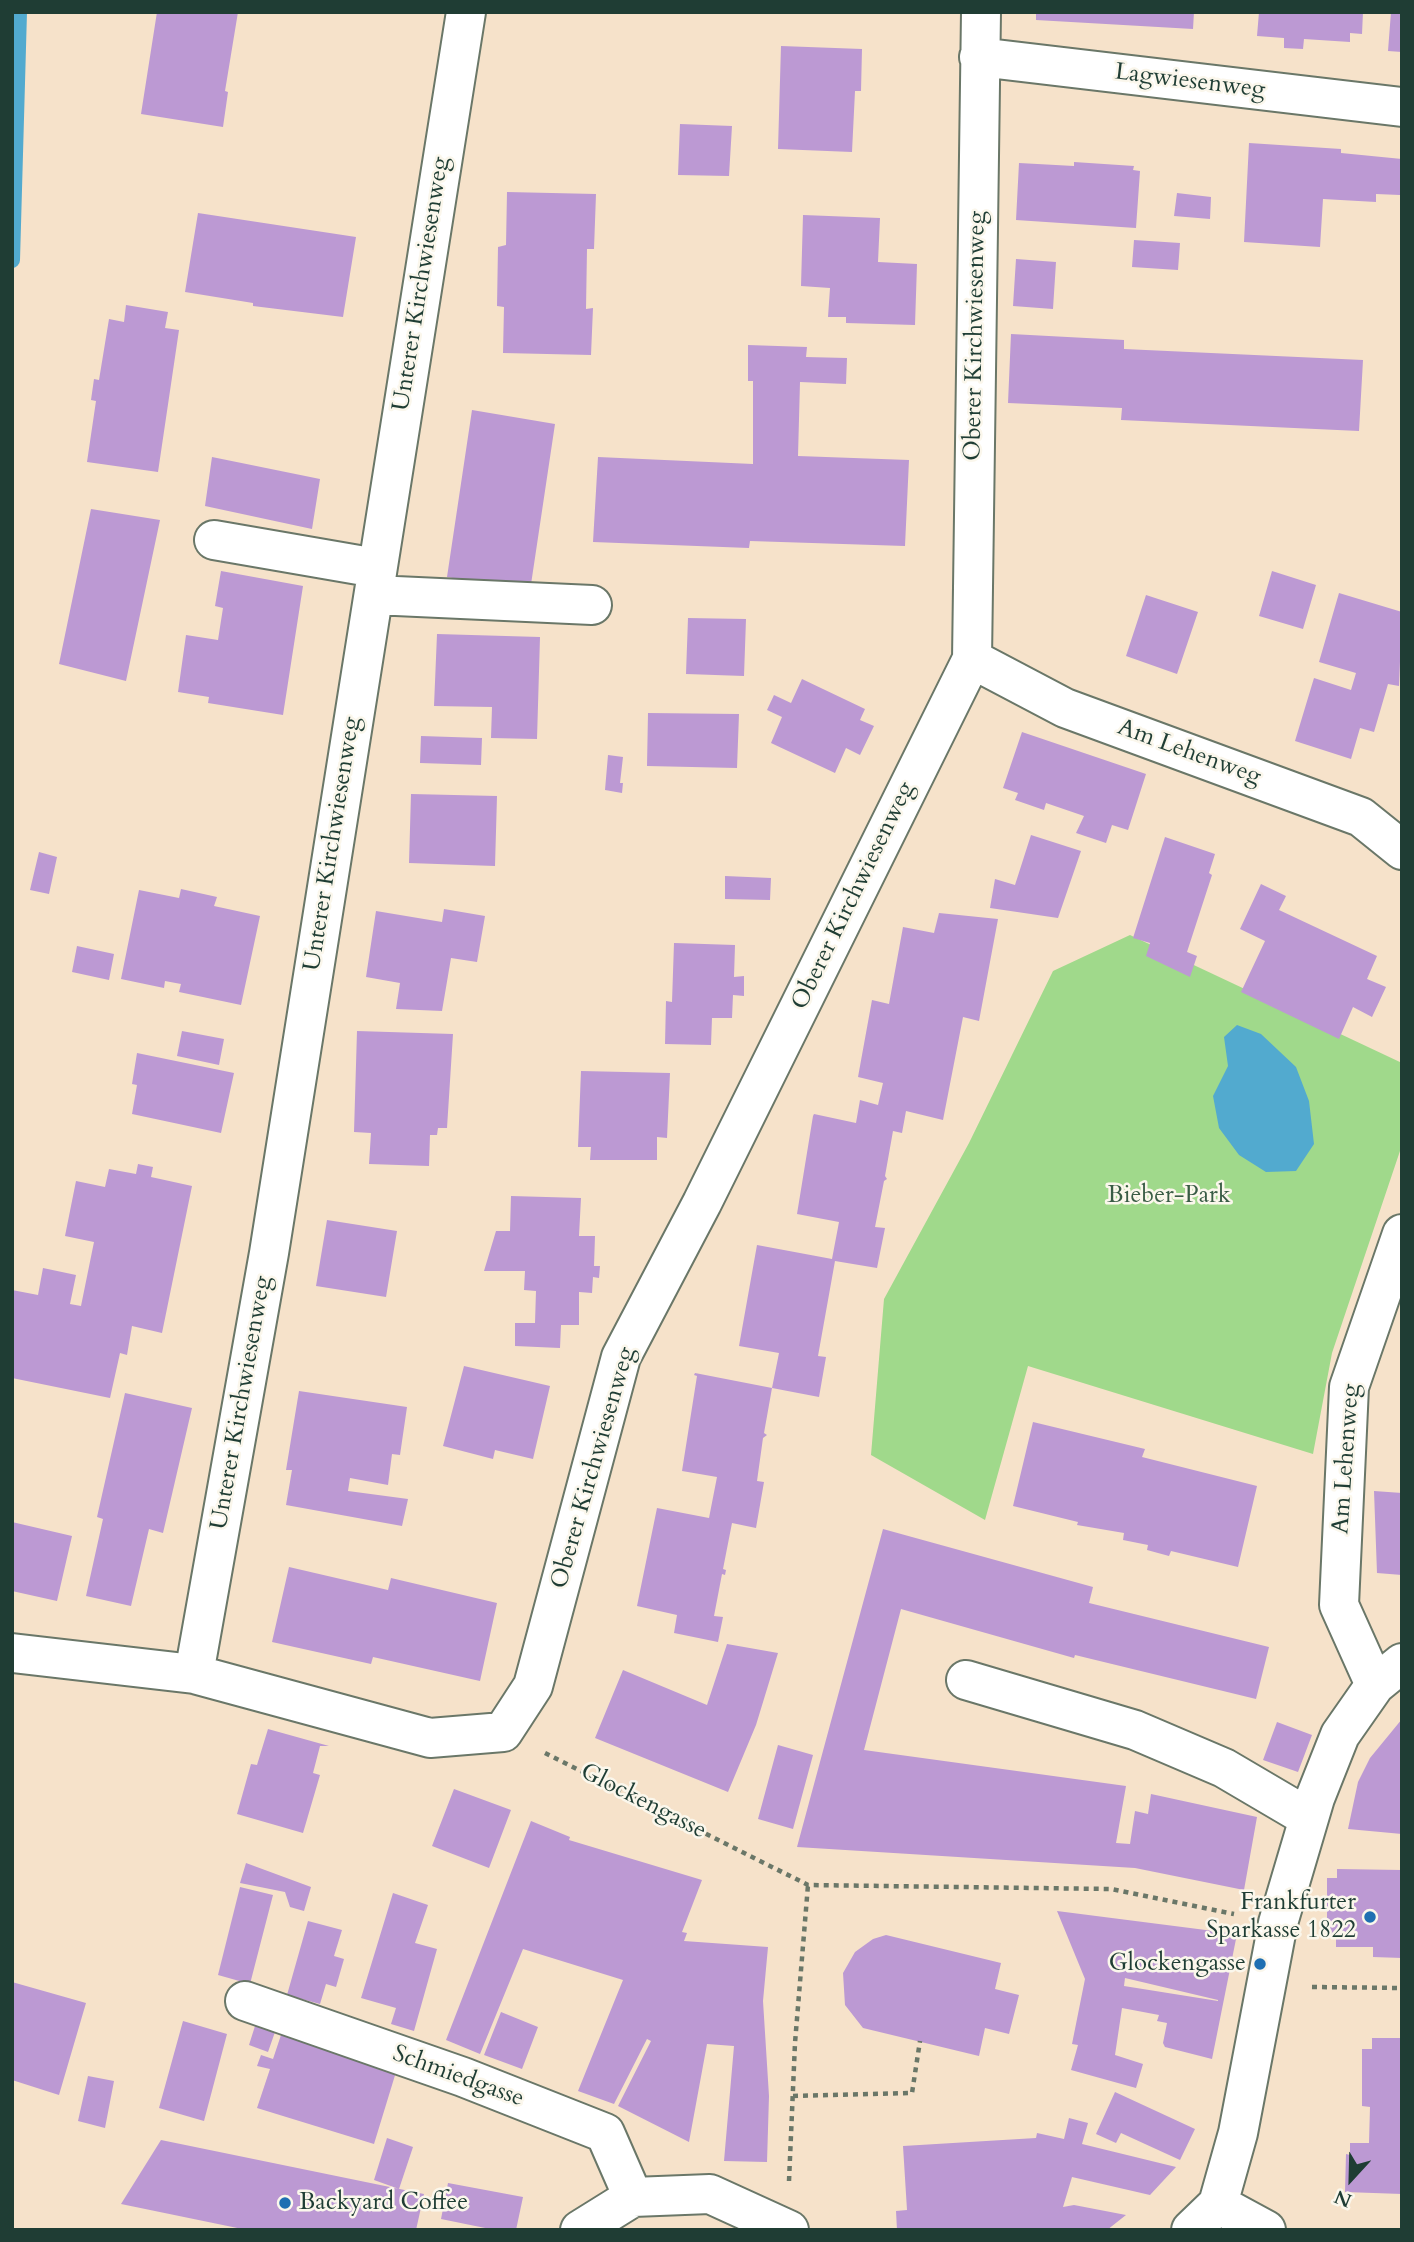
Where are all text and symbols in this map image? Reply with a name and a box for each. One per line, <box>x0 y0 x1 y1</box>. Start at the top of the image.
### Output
street label: Lagwiesenweg <box>1113 58 1267 106</box>
street label: Unterer Kirchwiesenweg <box>388 155 456 413</box>
street label: Oberer Kirchwiesenweg <box>959 211 993 461</box>
street label: Am Lehenweg <box>1113 714 1265 792</box>
street label: Unterer Kirchwiesenweg <box>299 715 367 973</box>
street label: Oberer Kirchwiesenweg <box>786 777 922 1015</box>
park label: Bieber-Park <box>1107 1182 1231 1210</box>
street label: Unterer Kirchwiesenweg <box>205 1274 279 1532</box>
street label: Oberer Kirchwiesenweg <box>546 1344 642 1592</box>
street label: Am Lehenweg <box>1327 1383 1367 1535</box>
street label: Glockengasse <box>575 1758 711 1846</box>
place label: Frankfurter Sparkasse 1822 <box>1206 1889 1356 1945</box>
marker: Frankfurter Sparkasse 1822 <box>1362 1909 1378 1925</box>
place label: Glockengasse <box>1109 1950 1246 1978</box>
marker: Glockengasse <box>1252 1956 1268 1972</box>
street label: Schmiedgasse <box>388 2040 528 2114</box>
north arrow <box>1316 2144 1386 2214</box>
text: N <box>1331 2183 1356 2214</box>
place label: Backyard Coffee <box>299 2189 468 2217</box>
marker: Backyard Coffee <box>277 2195 293 2211</box>

